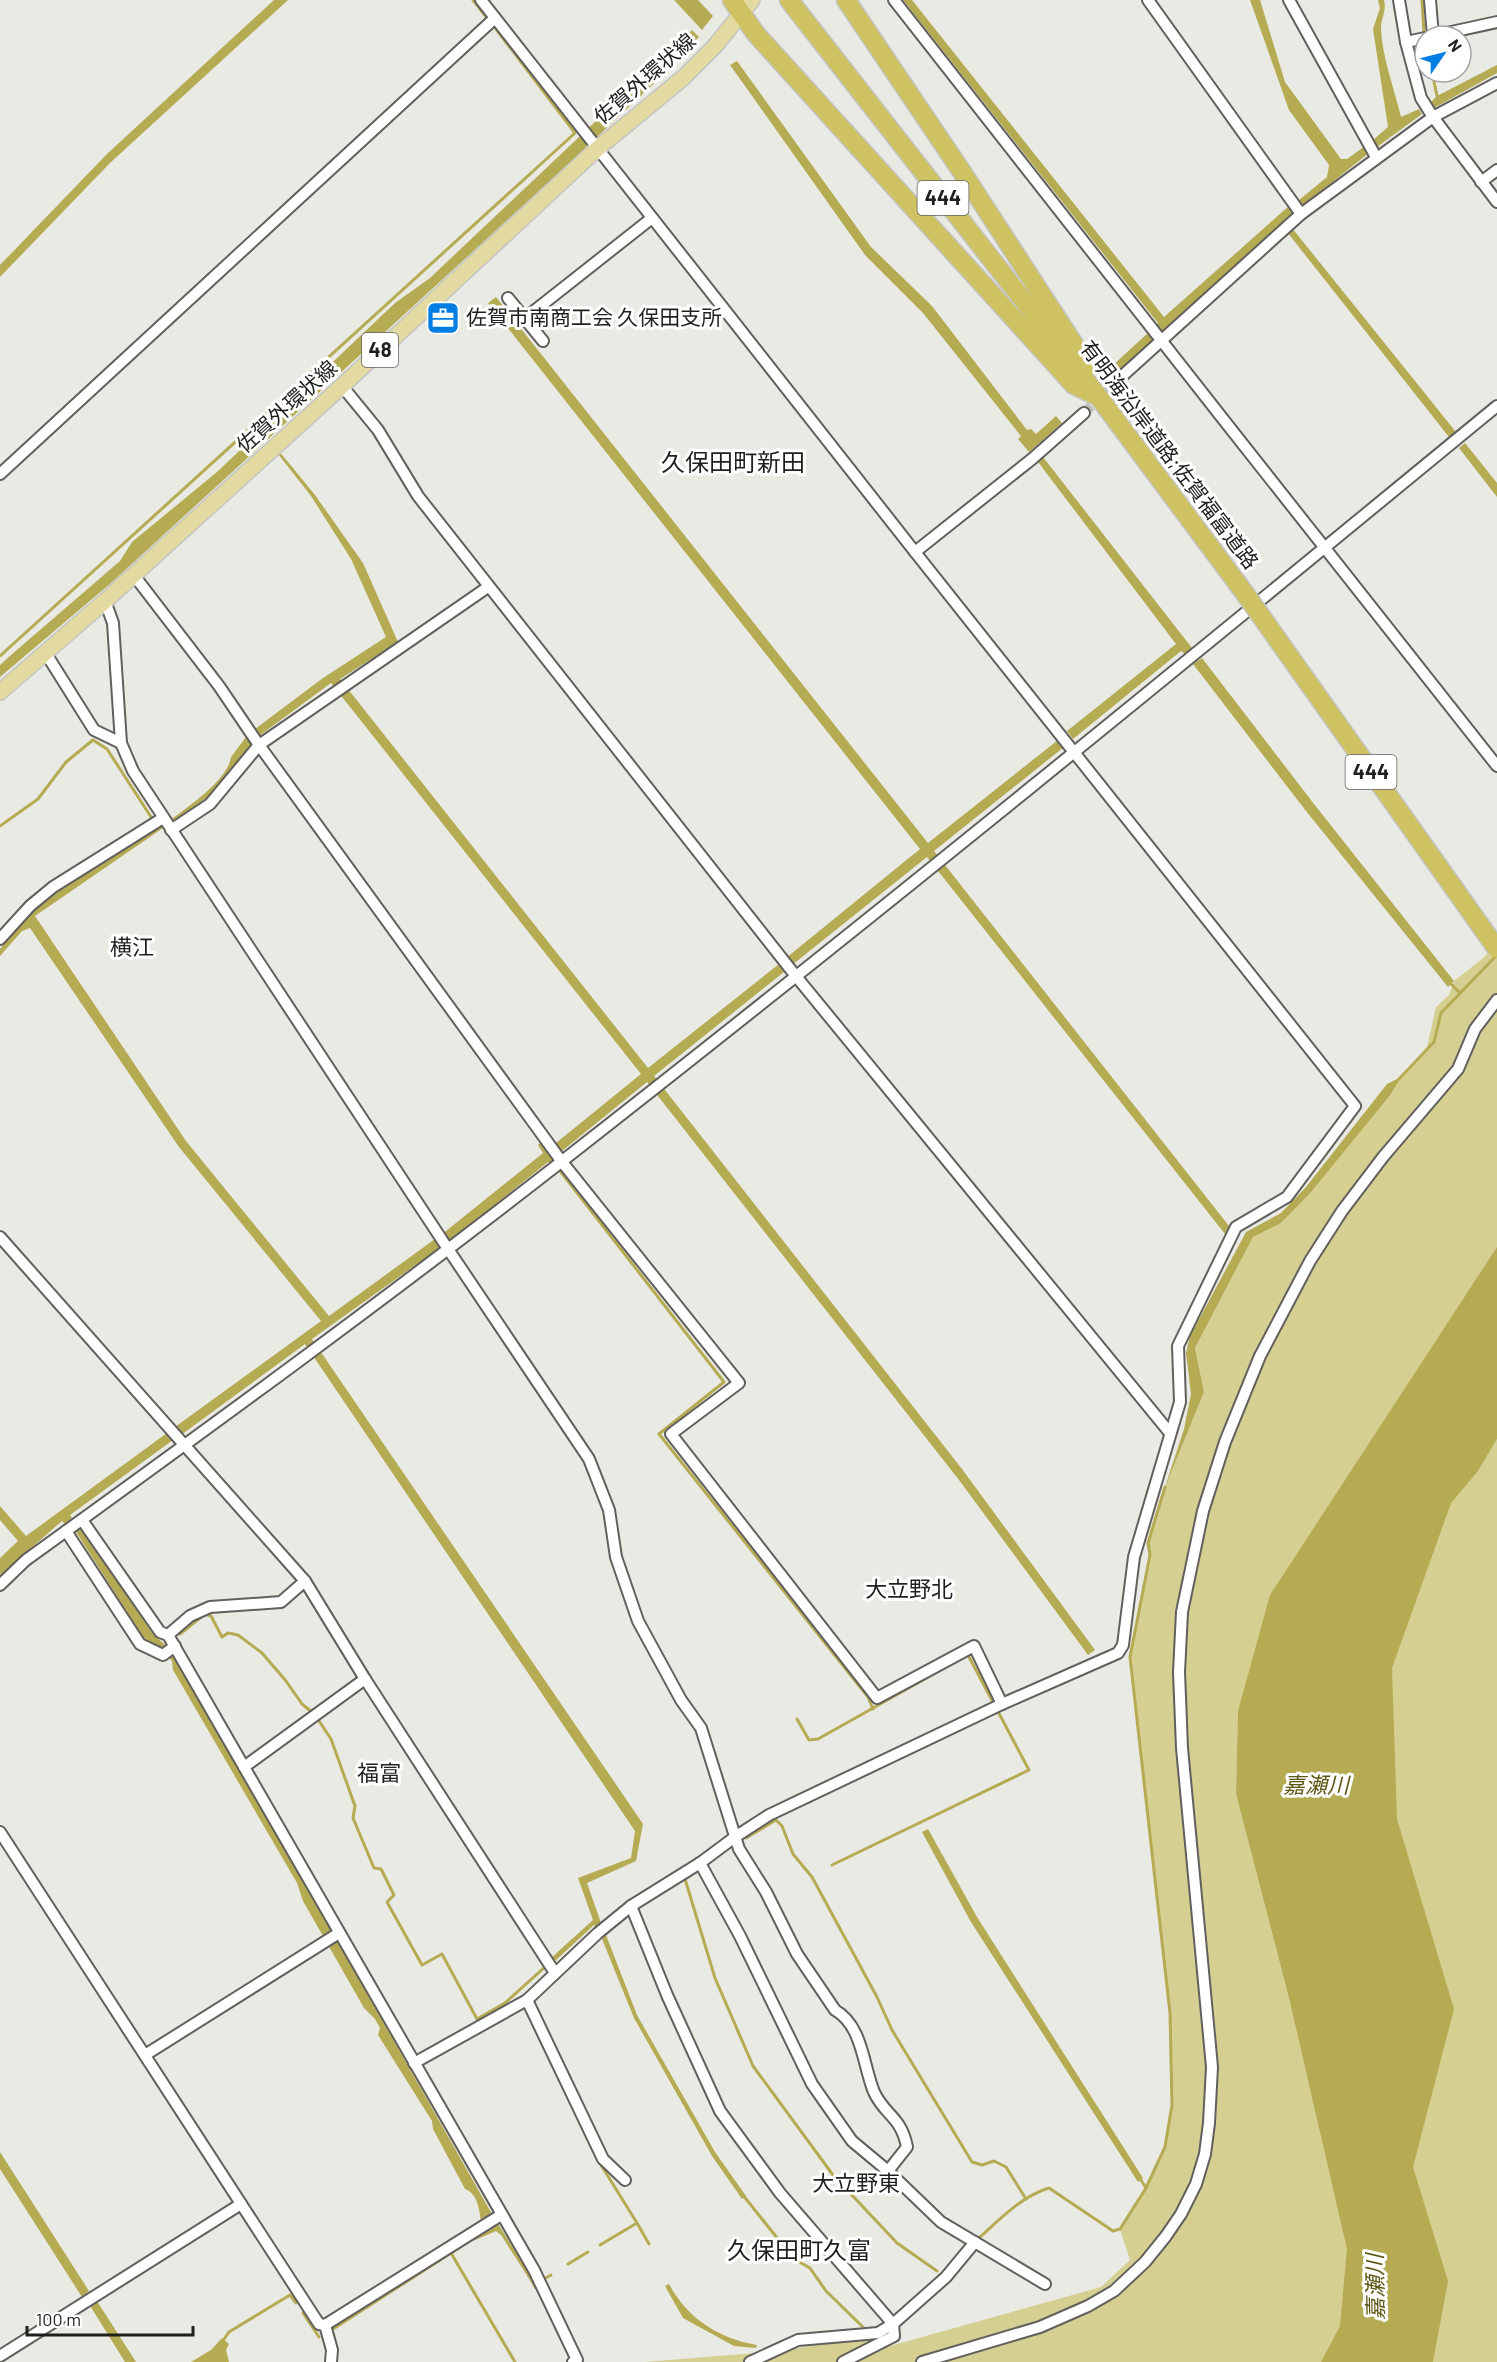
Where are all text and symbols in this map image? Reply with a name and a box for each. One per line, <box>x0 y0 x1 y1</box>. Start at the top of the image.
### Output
north arrow <box>1413 24 1473 84</box>
street label: 佐賀外環状線 <box>588 27 700 129</box>
text: N <box>1445 35 1467 55</box>
road number: 444 <box>918 181 968 215</box>
office icon: 佐賀市南商工会 久保田支所 <box>425 300 461 336</box>
place label: 佐賀市南商工会 久保田支所 <box>466 304 722 329</box>
road number: 48 <box>362 333 398 367</box>
street label: 有明海沿岸道路;佐賀福富道路 <box>1076 335 1264 573</box>
street label: 佐賀外環状線 <box>231 354 341 457</box>
district label: 久保田町新田 <box>661 447 805 476</box>
road number: 444 <box>1346 755 1396 789</box>
district label: 横江 <box>110 933 154 959</box>
district label: 大立野北 <box>865 1575 953 1601</box>
district label: 福富 <box>357 1759 401 1785</box>
water label: 嘉瀬川 <box>1283 1771 1351 1797</box>
district label: 大立野東 <box>812 2169 900 2195</box>
district label: 久保田町久富 <box>727 2235 871 2264</box>
water label: 嘉瀬川 <box>1360 2252 1388 2320</box>
scale bar <box>27 2299 194 2337</box>
text: 100 m <box>36 2308 81 2330</box>

